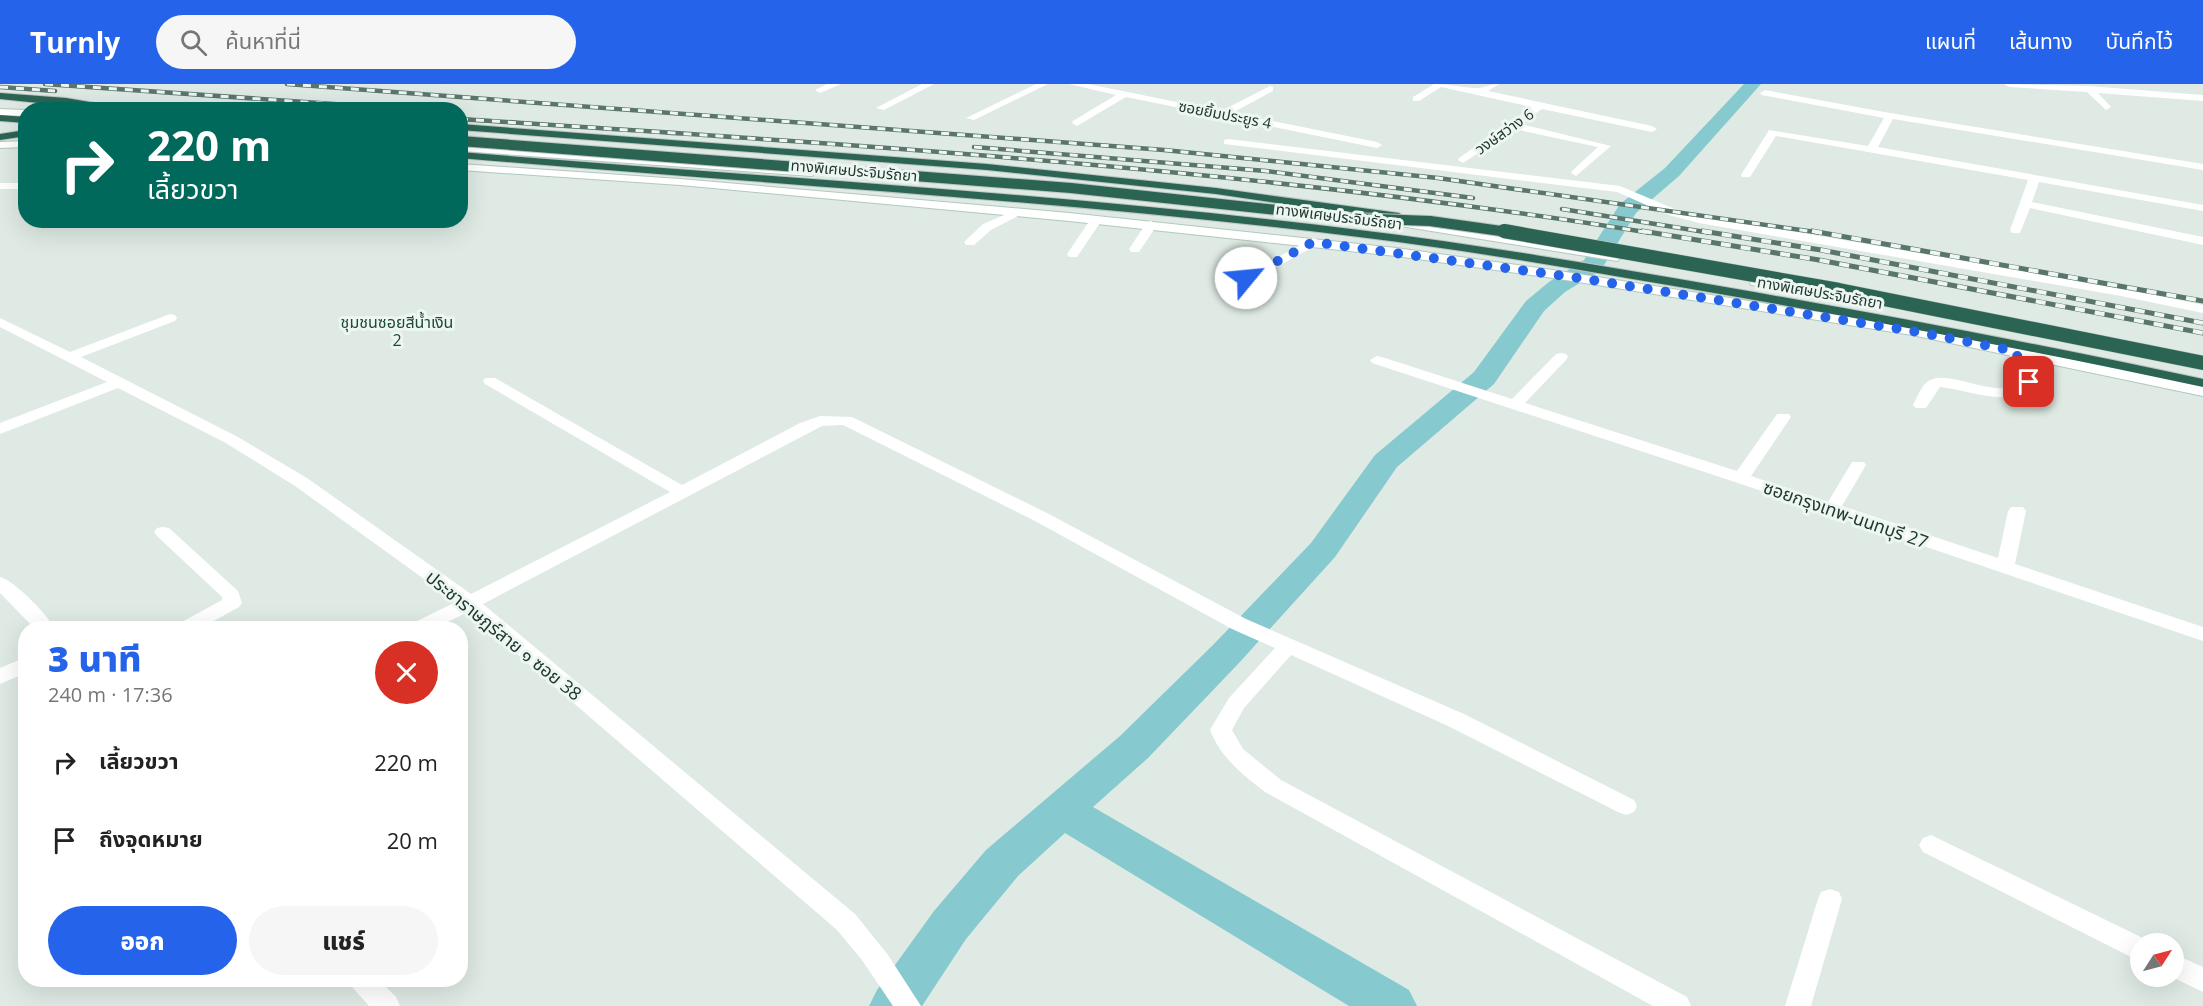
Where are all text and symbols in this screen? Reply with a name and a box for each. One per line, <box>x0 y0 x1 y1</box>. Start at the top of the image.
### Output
search box <box>156 15 576 69</box>
text: Turnly <box>30 23 120 61</box>
text: ค้นหาที่นี่ <box>225 25 301 55</box>
icon: search <box>177 26 210 59</box>
text: แผนที่ <box>1925 27 1976 55</box>
text: เส้นทาง <box>2009 27 2073 55</box>
text: บันทึกไว้ <box>2106 27 2173 55</box>
street label: ซอยยิ้มประยูร 4 <box>1177 95 1274 133</box>
street label: วงษ์สว่าง 6 <box>1471 103 1537 159</box>
text: 220 m <box>147 116 271 173</box>
icon: right <box>48 126 126 204</box>
street label: ทางพิเศษประจิมรัถยา <box>790 155 918 185</box>
text: เลี้ยวขวา <box>147 170 238 207</box>
street label: ทางพิเศษประจิมรัถยา <box>1275 198 1403 234</box>
position arrow <box>1214 246 1278 310</box>
street label: ทางพิเศษประจิมรัถยา <box>1756 271 1884 313</box>
district label: ชุมชนซอยสีน้ำเงิน 2 <box>341 311 453 351</box>
pin <box>2003 356 2054 407</box>
icon: arrive <box>2012 365 2045 398</box>
street label: ซอยกรุงเทพ-นนทบุรี 27 <box>1760 475 1932 553</box>
street label: ประชาราษฎร์สาย ๑ ซอย 38 <box>421 565 587 705</box>
text: 3 นาที <box>48 634 142 683</box>
button: close <box>375 641 438 704</box>
text: 240 m · 17:36 <box>48 681 173 708</box>
text: เลี้ยวขวา <box>99 745 179 775</box>
icon: right <box>48 746 81 779</box>
text: 220 m <box>374 747 438 777</box>
text: ถึงจุดหมาย <box>99 823 203 853</box>
icon: arrive <box>48 824 81 857</box>
text: 20 m <box>387 825 438 855</box>
button: ออก <box>48 906 237 975</box>
button: แชร์ <box>249 906 438 975</box>
north arrow <box>2130 933 2184 987</box>
map controls <box>2130 933 2184 987</box>

